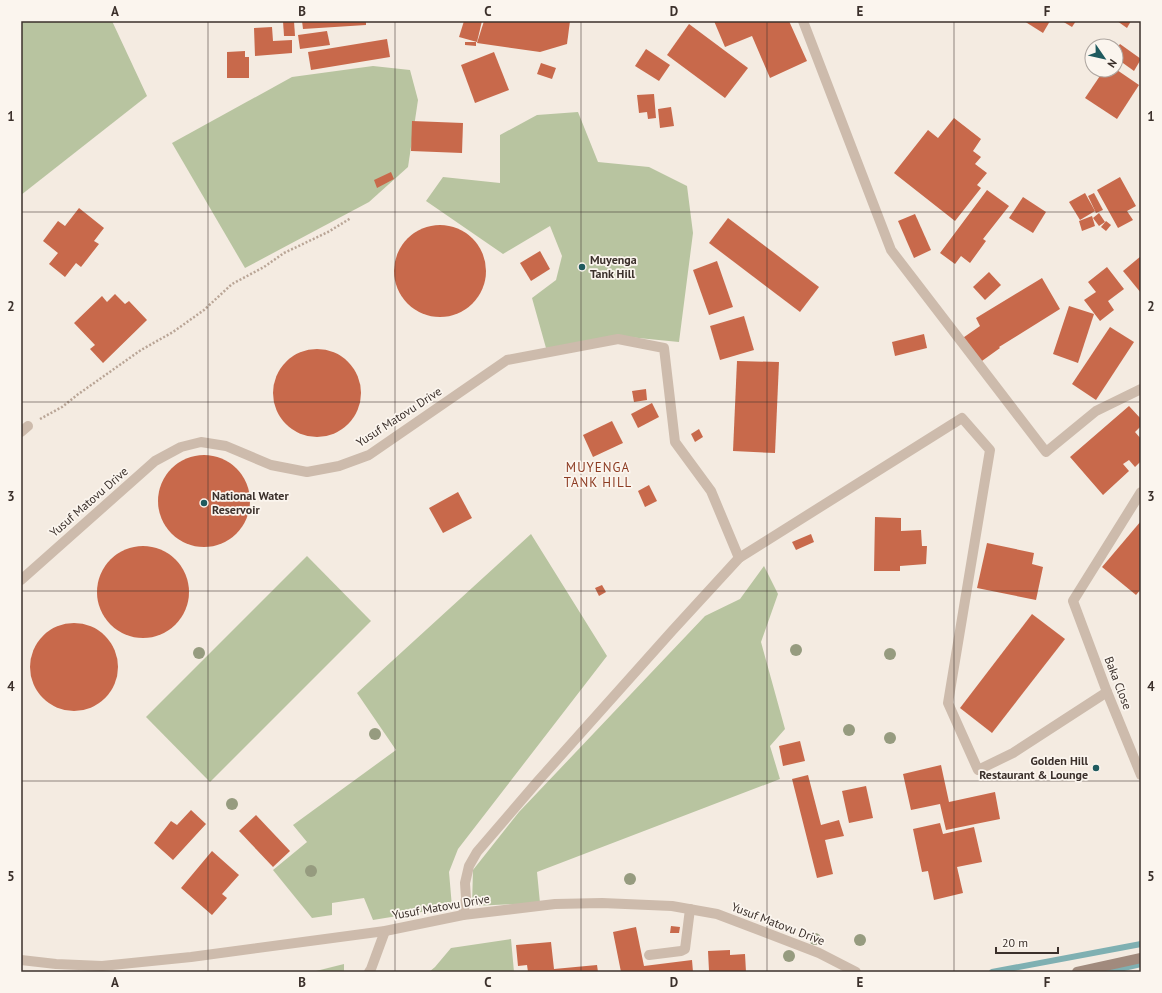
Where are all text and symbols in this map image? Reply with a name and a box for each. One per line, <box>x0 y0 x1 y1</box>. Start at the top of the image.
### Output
text: A <box>111 3 119 20</box>
text: B <box>298 3 306 20</box>
text: C <box>484 3 492 20</box>
text: D <box>670 3 678 20</box>
text: E <box>857 3 864 20</box>
text: F <box>1044 3 1051 20</box>
north arrow <box>1084 38 1124 78</box>
text: N <box>1104 57 1120 71</box>
text: 1 <box>7 108 15 125</box>
text: 1 <box>1147 108 1155 125</box>
place label: Muyenga Tank Hill <box>590 252 637 281</box>
marker: Muyenga Tank Hill <box>577 262 587 272</box>
text: 2 <box>7 298 15 315</box>
text: 2 <box>1147 298 1155 315</box>
street label: Yusuf Matovu Drive <box>353 383 444 450</box>
district label: MUYENGA TANK HILL <box>564 459 632 491</box>
street label: Yusuf Matovu Drive <box>46 464 131 540</box>
text: 3 <box>7 488 15 505</box>
place label: National Water Reservoir <box>212 488 289 517</box>
text: 3 <box>1147 488 1155 505</box>
marker: National Water Reservoir <box>199 498 209 508</box>
street label: Baka Close <box>1101 654 1135 712</box>
text: 4 <box>7 678 15 695</box>
text: 4 <box>1147 678 1155 695</box>
place label: Golden Hill Restaurant & Lounge <box>979 753 1088 782</box>
marker: Golden Hill Restaurant & Lounge <box>1091 763 1101 773</box>
text: 5 <box>7 868 15 885</box>
text: 5 <box>1147 868 1155 885</box>
street label: Yusuf Matovu Drive <box>391 891 491 922</box>
street label: Yusuf Matovu Drive <box>729 899 827 948</box>
scale bar <box>996 929 1058 955</box>
text: 20 m <box>1002 935 1028 950</box>
text: A <box>111 974 119 991</box>
text: B <box>298 974 306 991</box>
text: C <box>484 974 492 991</box>
text: D <box>670 974 678 991</box>
text: E <box>857 974 864 991</box>
text: F <box>1044 974 1051 991</box>

